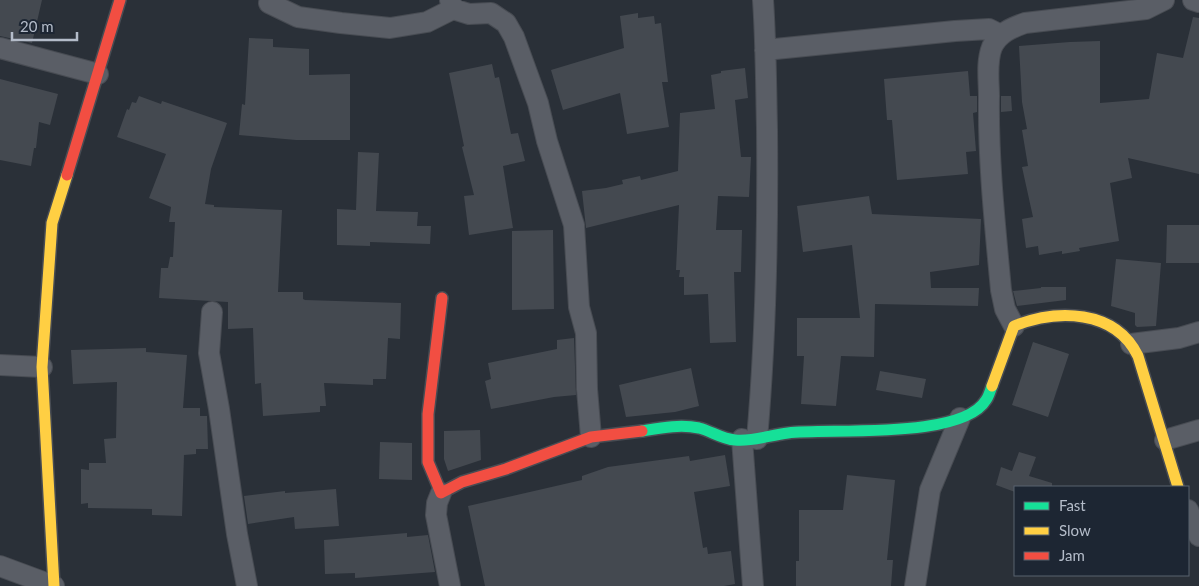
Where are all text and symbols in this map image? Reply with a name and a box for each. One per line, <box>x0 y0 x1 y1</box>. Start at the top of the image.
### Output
scale bar <box>12 10 78 42</box>
text: 20 m <box>20 17 54 35</box>
legend <box>1014 486 1189 576</box>
text: Fast <box>1059 496 1086 514</box>
text: Slow <box>1059 521 1091 539</box>
text: Jam <box>1059 546 1085 564</box>

